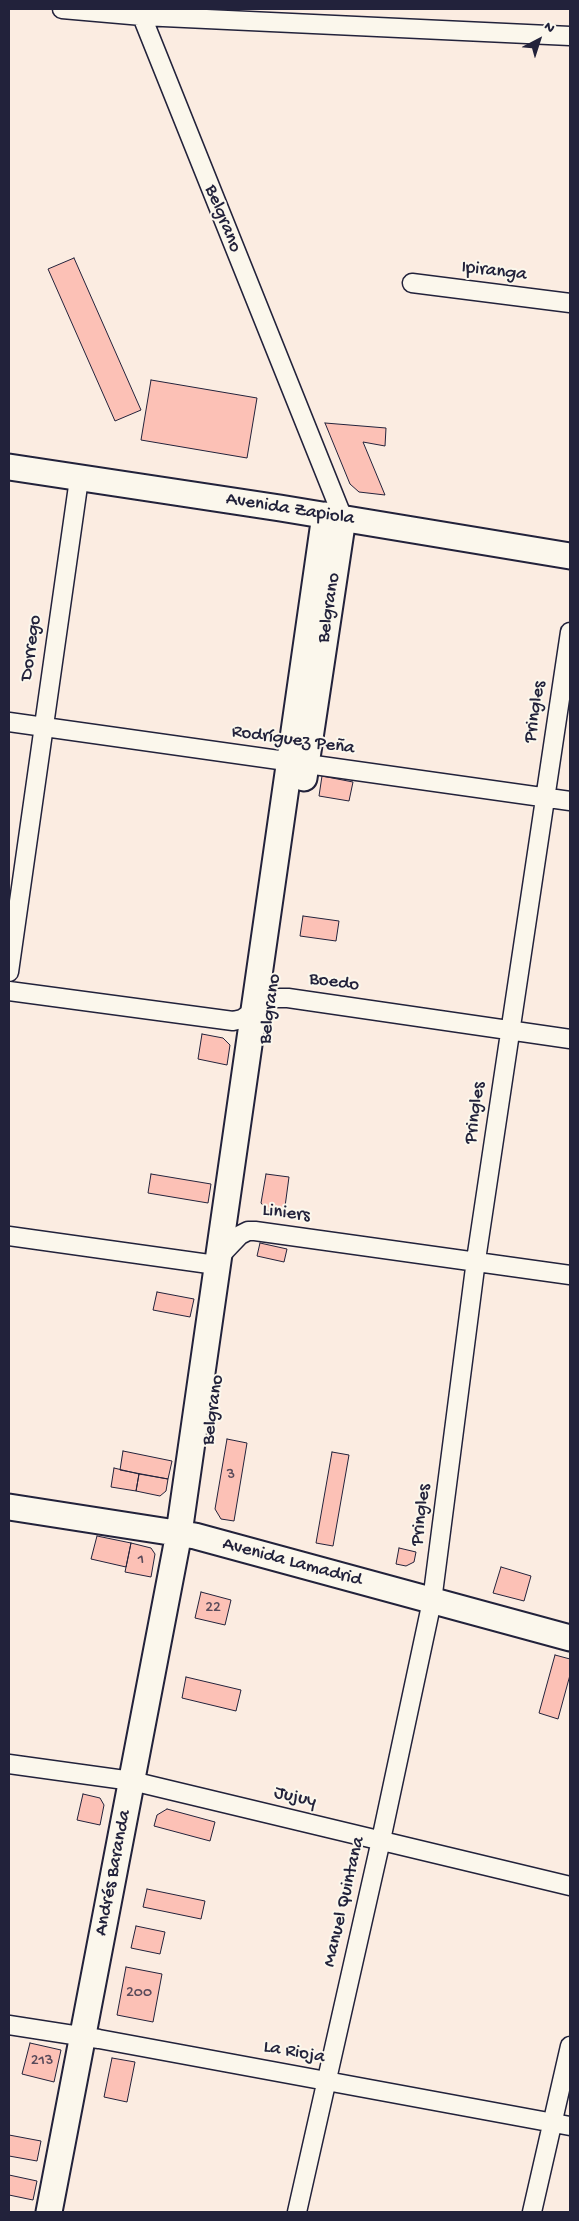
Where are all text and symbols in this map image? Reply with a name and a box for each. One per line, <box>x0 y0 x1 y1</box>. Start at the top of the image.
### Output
north arrow <box>514 15 564 65</box>
text: N <box>540 19 558 38</box>
street label: Belgrano <box>198 182 246 256</box>
street label: Ipiranga <box>460 257 528 287</box>
street label: Avenida Zapiola <box>224 489 356 531</box>
street label: Belgrano <box>313 571 347 645</box>
street label: Dorrego <box>16 614 48 682</box>
street label: Pringles <box>520 680 552 744</box>
street label: Rodríguez Peña <box>230 721 356 761</box>
street label: Boedo <box>307 968 361 998</box>
street label: Belgrano <box>255 972 287 1046</box>
street label: Pringles <box>460 1081 492 1145</box>
street label: Liniers <box>261 1200 311 1228</box>
street label: Belgrano <box>198 1373 230 1447</box>
house number: 3 <box>227 1466 235 1486</box>
street label: Pringles <box>407 1483 437 1547</box>
street label: Avenida Lamadrid <box>220 1533 364 1593</box>
house number: 1 <box>138 1551 144 1571</box>
house number: 22 <box>205 1599 221 1619</box>
street label: Jujuy <box>272 1782 318 1814</box>
street label: Andrés Baranda <box>91 1808 137 1938</box>
street label: Manuel Quintana <box>319 1835 371 1969</box>
house number: 200 <box>126 1984 152 2004</box>
street label: La Rioja <box>261 2036 327 2070</box>
house number: 213 <box>31 2052 53 2072</box>

